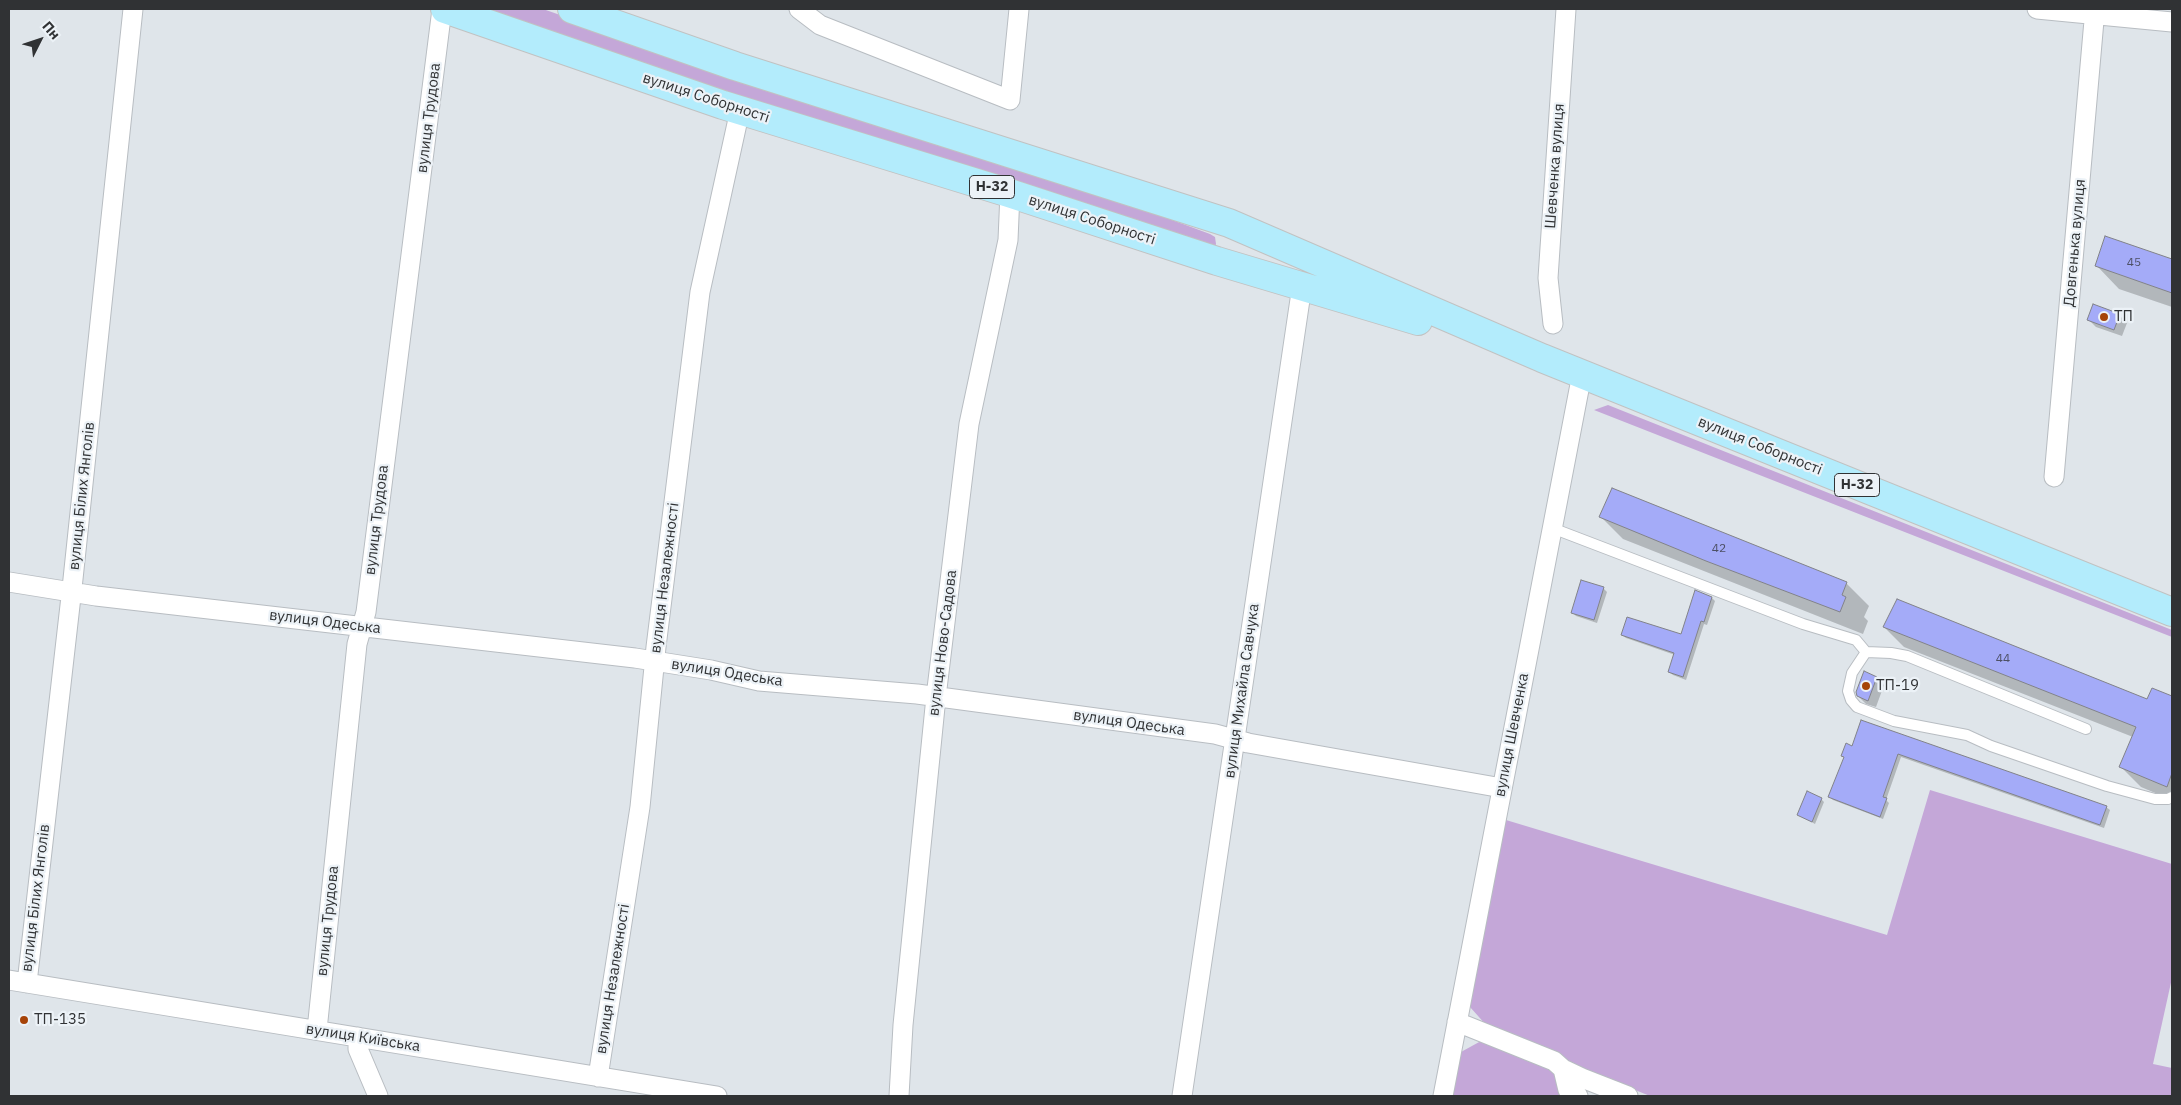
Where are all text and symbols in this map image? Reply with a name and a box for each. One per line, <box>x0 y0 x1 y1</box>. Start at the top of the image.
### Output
north arrow <box>15 15 65 65</box>
text: Пн <box>38 17 64 43</box>
street label: вулиця Трудова <box>413 62 445 174</box>
street label: вулиця Соборності <box>640 69 772 127</box>
street label: Шевченка вулиця <box>1542 103 1568 229</box>
road number: Н-32 <box>970 176 1014 198</box>
street label: Довгенька вулиця <box>2060 178 2090 308</box>
street label: вулиця Соборності <box>1026 191 1158 249</box>
house number: 45 <box>2127 256 2141 270</box>
place label: ТП <box>2114 308 2133 326</box>
marker: ТП <box>2098 311 2110 323</box>
street label: вулиця Соборності <box>1695 413 1825 479</box>
street label: вулиця Білих Янголів <box>65 421 99 571</box>
street label: вулиця Трудова <box>361 464 393 576</box>
road number: Н-32 <box>1834 474 1880 496</box>
street label: вулиця Незалежності <box>647 502 683 654</box>
house number: 42 <box>1712 542 1726 556</box>
street label: вулиця Ново-Садова <box>925 569 961 717</box>
street label: вулиця Михайла Савчука <box>1221 603 1263 779</box>
street label: вулиця Одеська <box>268 606 382 638</box>
house number: 44 <box>1996 652 2010 666</box>
street label: вулиця Одеська <box>670 655 784 691</box>
street label: вулиця Шевченка <box>1491 672 1533 798</box>
place label: ТП-19 <box>1876 677 1919 695</box>
marker: ТП-19 <box>1860 680 1872 692</box>
street label: вулиця Одеська <box>1072 706 1186 740</box>
street label: вулиця Білих Янголів <box>18 823 54 973</box>
street label: вулиця Трудова <box>313 865 343 977</box>
street label: вулиця Незалежності <box>592 903 634 1055</box>
place label: ТП-135 <box>34 1011 86 1029</box>
marker: ТП-135 <box>18 1014 30 1026</box>
street label: вулиця Київська <box>305 1020 421 1056</box>

